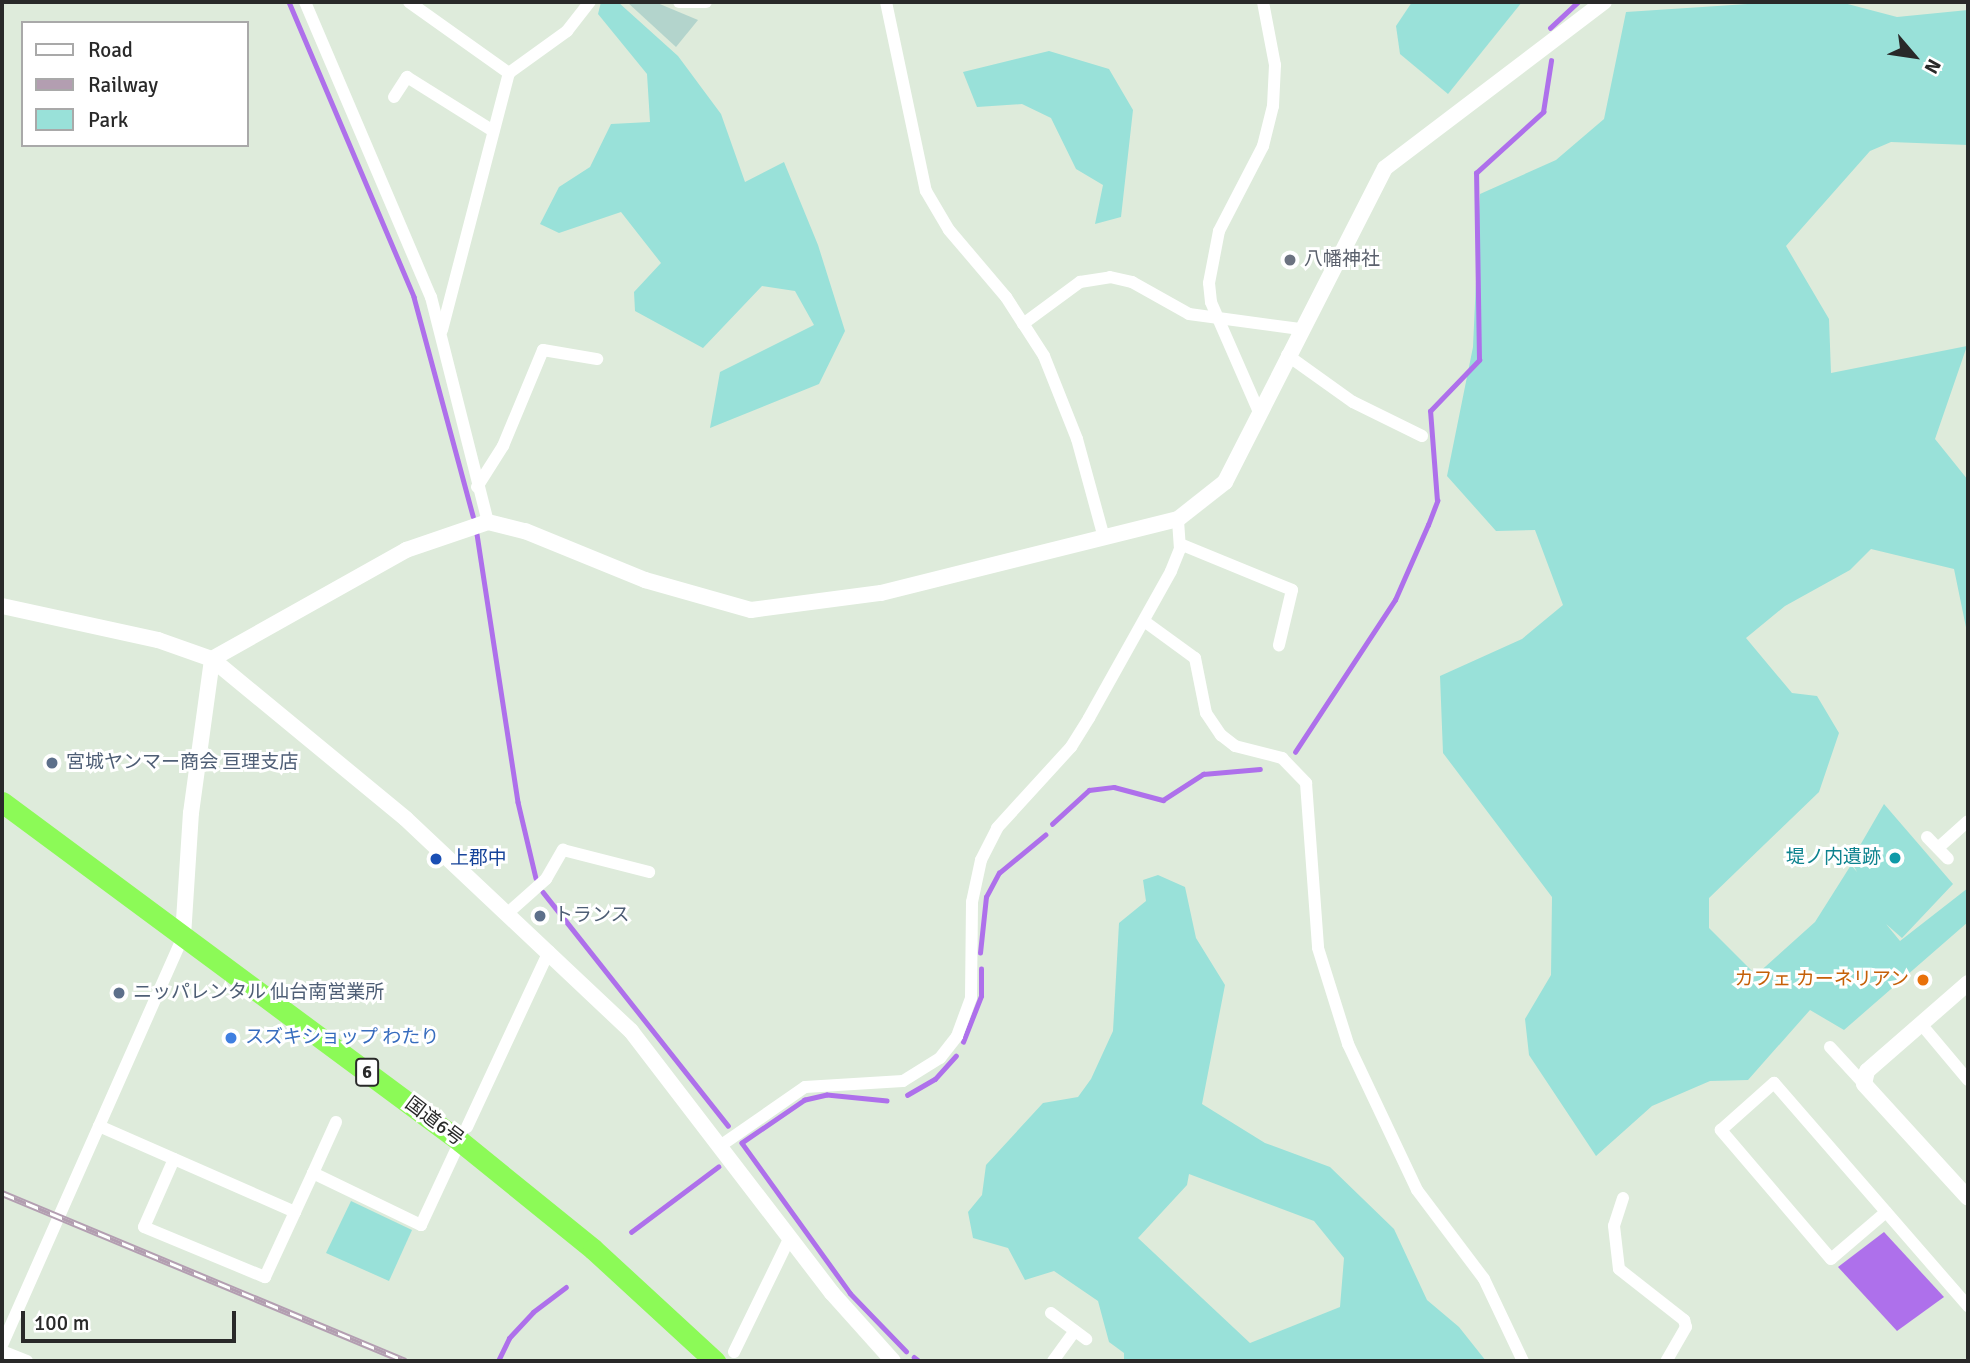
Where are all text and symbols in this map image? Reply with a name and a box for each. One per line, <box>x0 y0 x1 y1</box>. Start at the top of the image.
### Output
legend <box>21 21 248 147</box>
north arrow <box>1879 21 1949 91</box>
text: Road <box>88 37 133 63</box>
text: N <box>1919 55 1946 78</box>
text: Railway <box>88 72 158 98</box>
text: Park <box>88 107 128 133</box>
place label: 八幡神社 <box>1304 249 1380 271</box>
marker: 八幡神社 <box>1282 252 1298 268</box>
place label: 宮城ヤンマー商会 亘理支店 <box>66 752 298 774</box>
marker: 宮城ヤンマー商会 亘理支店 <box>44 755 60 771</box>
place label: 堤ノ内遺跡 <box>1786 847 1881 869</box>
place label: 上郡中 <box>450 848 507 870</box>
marker: 堤ノ内遺跡 <box>1887 850 1903 866</box>
marker: 上郡中 <box>428 851 444 867</box>
place label: トランス <box>554 905 630 927</box>
marker: トランス <box>532 908 548 924</box>
place label: カフェ カーネリアン <box>1734 969 1909 991</box>
marker: カフェ カーネリアン <box>1915 972 1931 988</box>
place label: ニッパレンタル 仙台南営業所 <box>133 982 384 1004</box>
marker: ニッパレンタル 仙台南営業所 <box>111 985 127 1001</box>
place label: スズキショップ わたり <box>245 1027 439 1049</box>
marker: スズキショップ わたり <box>223 1030 239 1046</box>
road number: 6 <box>355 1058 379 1086</box>
street label: 国道6号 <box>400 1093 468 1151</box>
scale bar <box>24 1296 240 1340</box>
text: 100 m <box>34 1310 89 1336</box>

